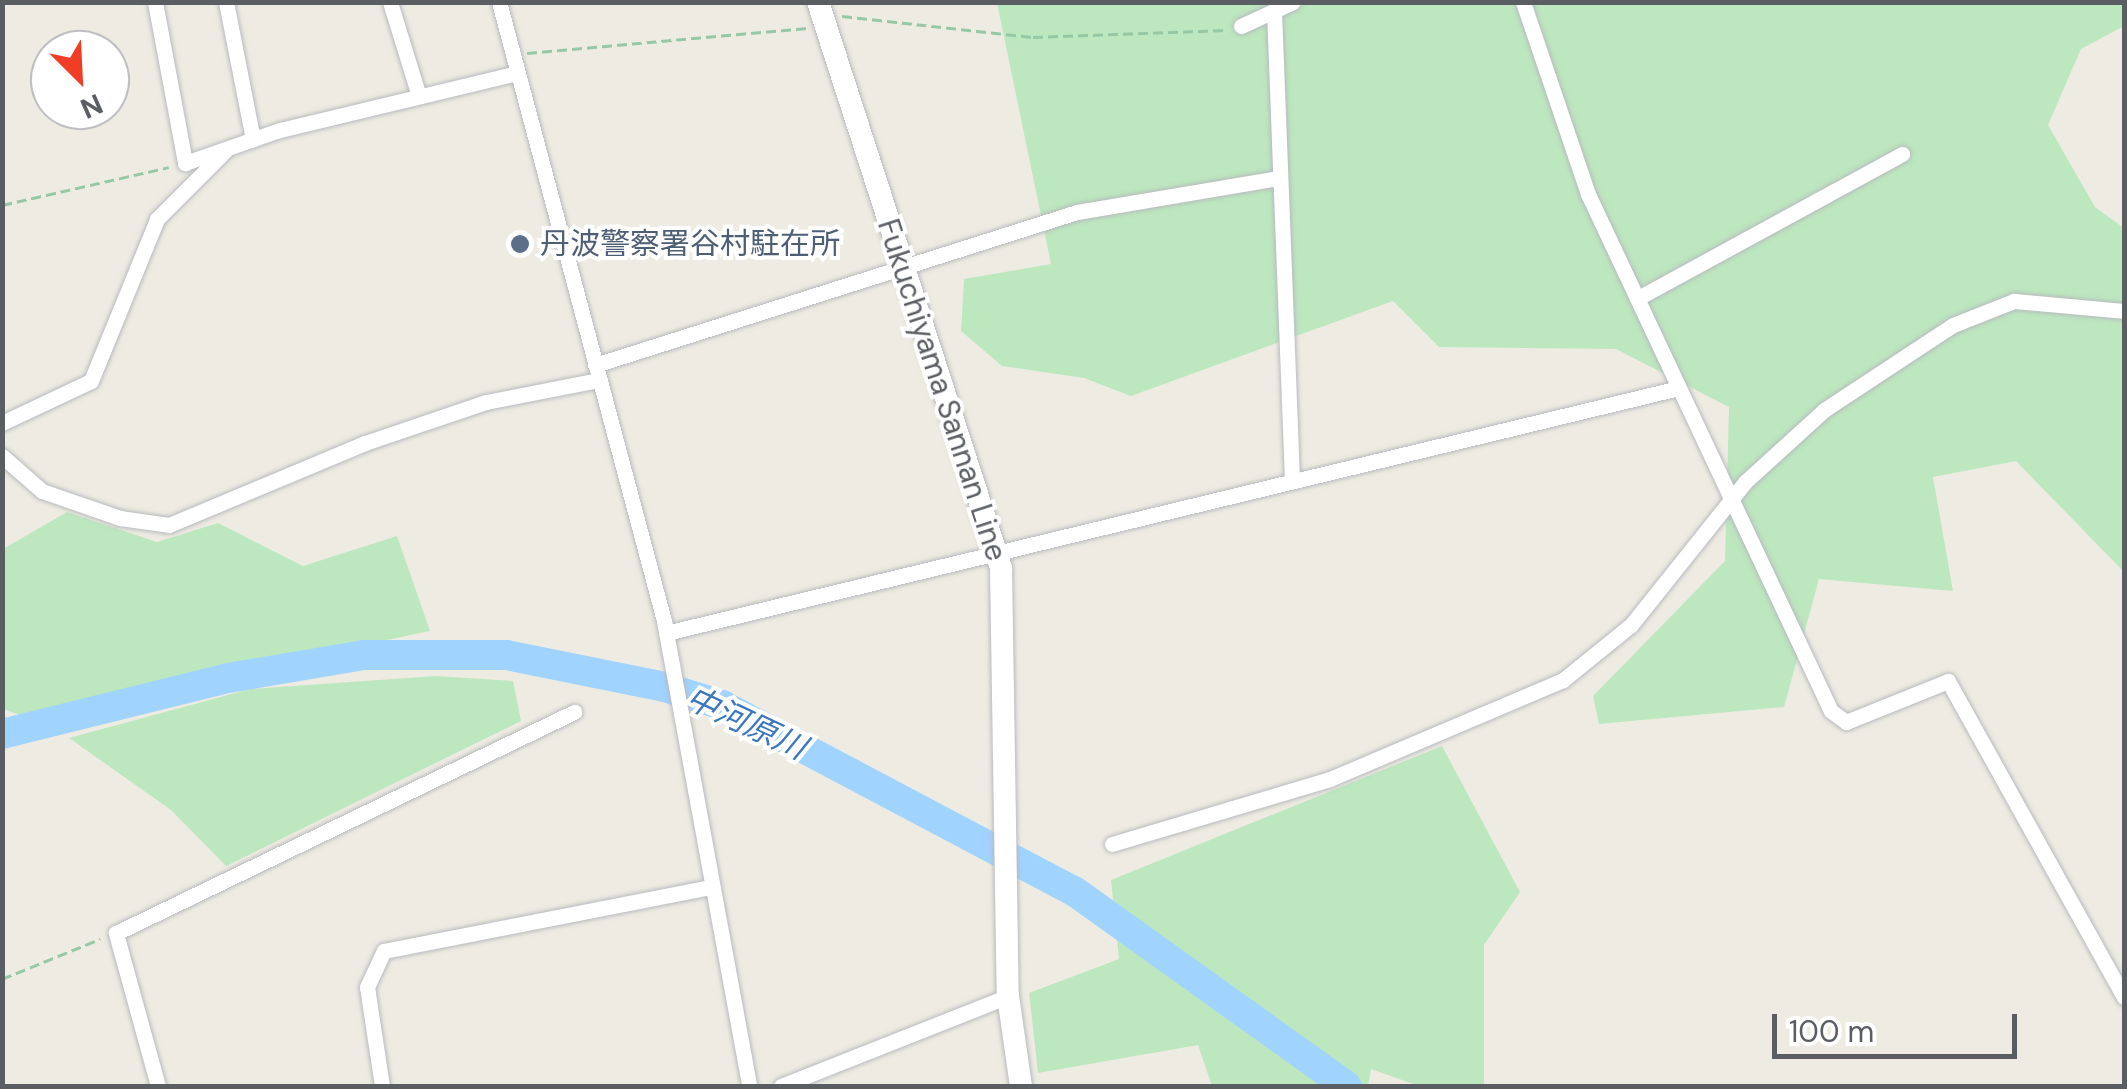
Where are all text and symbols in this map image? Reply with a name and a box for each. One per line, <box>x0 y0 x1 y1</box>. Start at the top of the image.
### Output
north arrow <box>30 30 130 130</box>
text: N <box>75 85 108 127</box>
street label: Fukuchiyama Sannan Line <box>870 215 1014 565</box>
place label: 丹波警察署谷村駐在所 <box>540 226 840 262</box>
marker: 丹波警察署谷村駐在所 <box>509 233 531 255</box>
water label: 中河原川 <box>680 679 812 767</box>
scale bar <box>1777 994 2022 1056</box>
text: 100 m <box>1789 1012 1874 1051</box>

